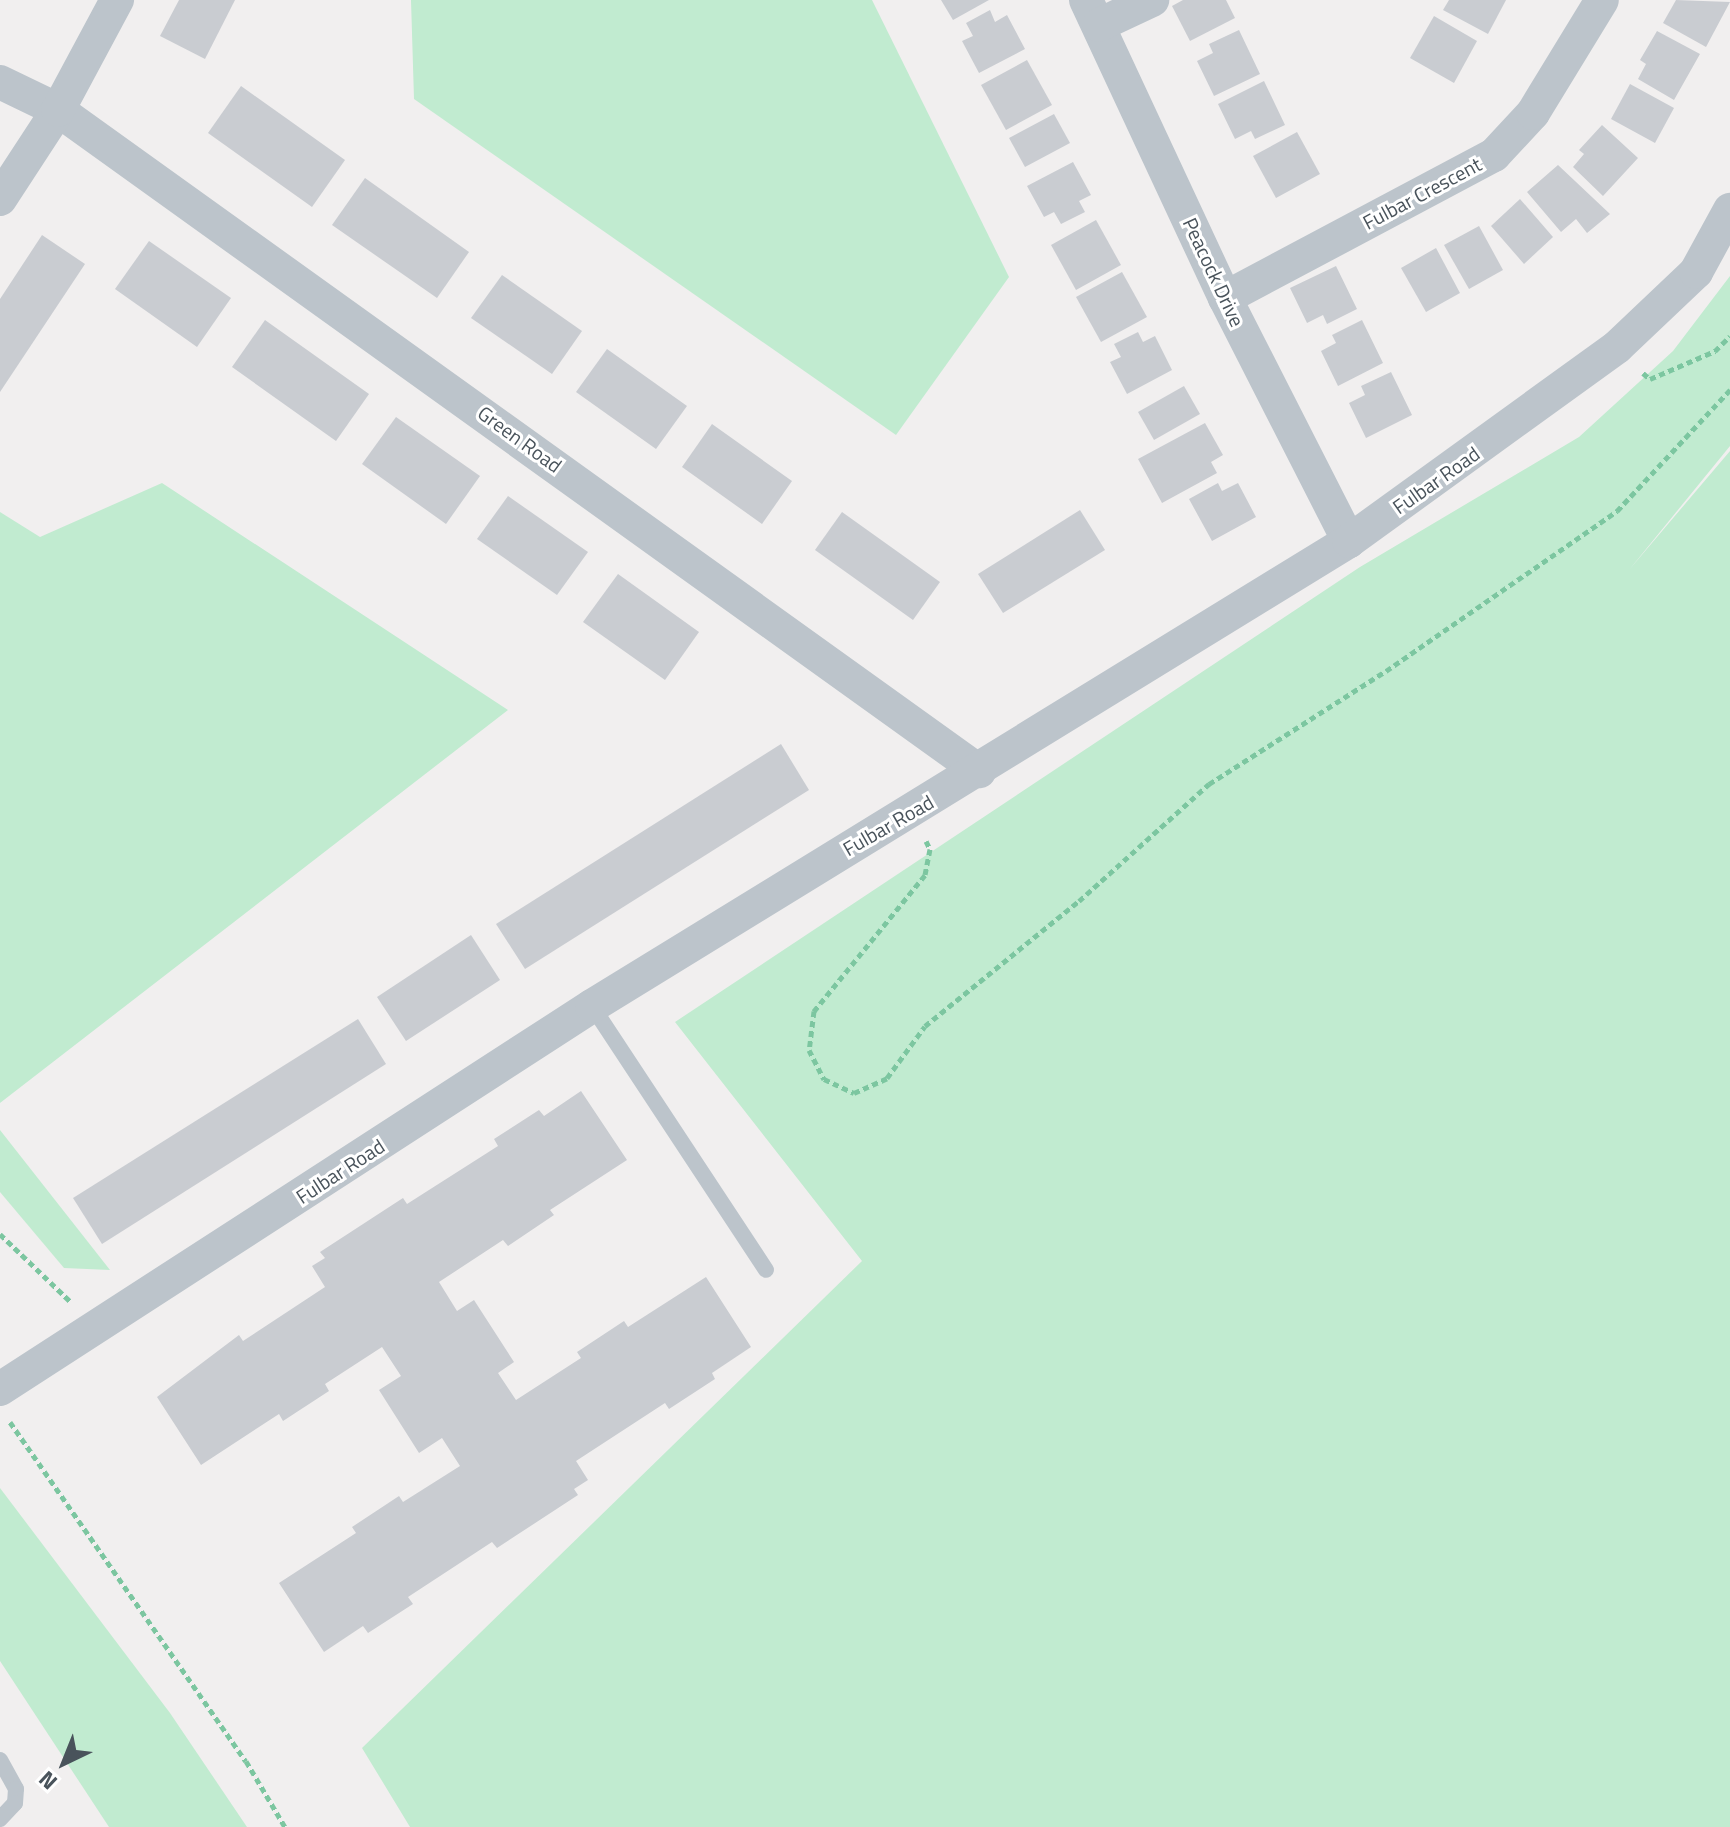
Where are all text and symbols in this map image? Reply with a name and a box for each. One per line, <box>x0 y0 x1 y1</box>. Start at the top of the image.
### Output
street label: Fulbar Crescent <box>1359 152 1485 234</box>
street label: Peacock Drive <box>1178 214 1250 330</box>
street label: Green Road <box>473 401 567 477</box>
street label: Fulbar Road <box>1388 441 1484 519</box>
street label: Fulbar Road <box>838 789 938 861</box>
street label: Fulbar Road <box>291 1134 389 1208</box>
north arrow <box>24 1723 104 1803</box>
text: N <box>30 1763 65 1798</box>

